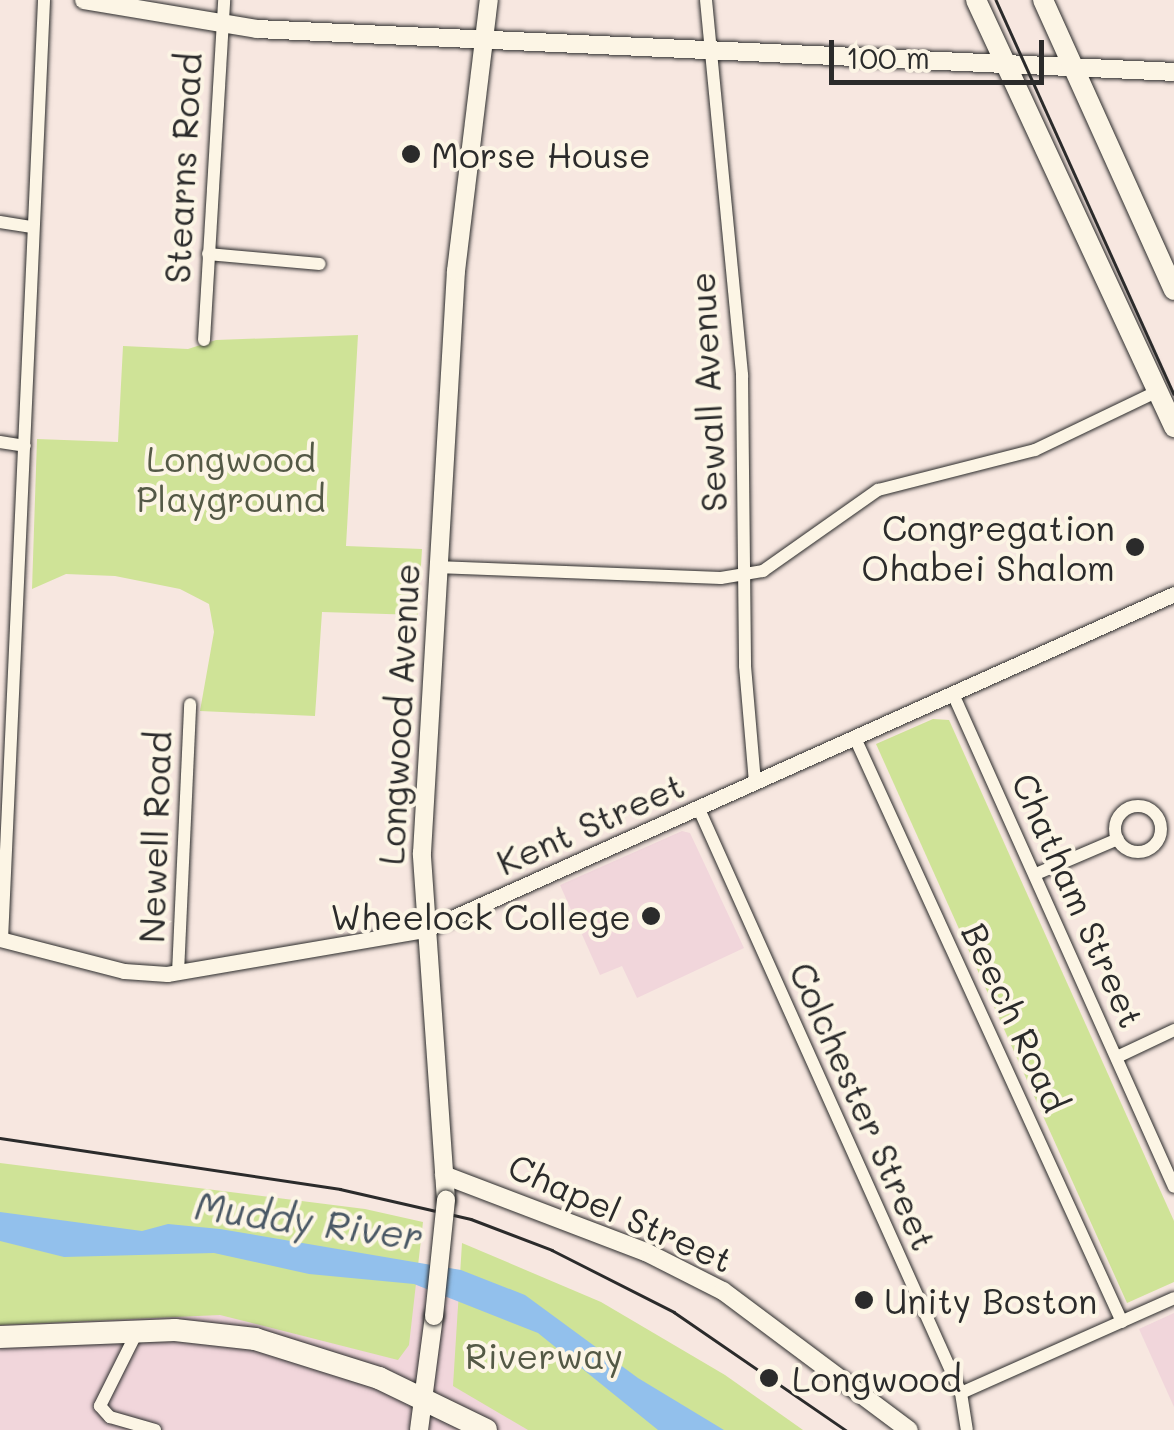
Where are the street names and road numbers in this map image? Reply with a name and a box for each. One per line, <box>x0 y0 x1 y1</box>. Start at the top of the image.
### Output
street label: Stearns Road <box>155 52 209 284</box>
street label: Sewall Avenue <box>680 271 734 513</box>
street label: Longwood Avenue <box>369 562 427 866</box>
street label: Newell Road <box>129 730 179 944</box>
street label: Kent Street <box>490 763 690 883</box>
street label: Chatham Street <box>1004 766 1154 1034</box>
street label: Beech Road <box>954 916 1078 1118</box>
street label: Colchester Street <box>782 956 946 1256</box>
street label: Chapel Street <box>502 1144 740 1280</box>

